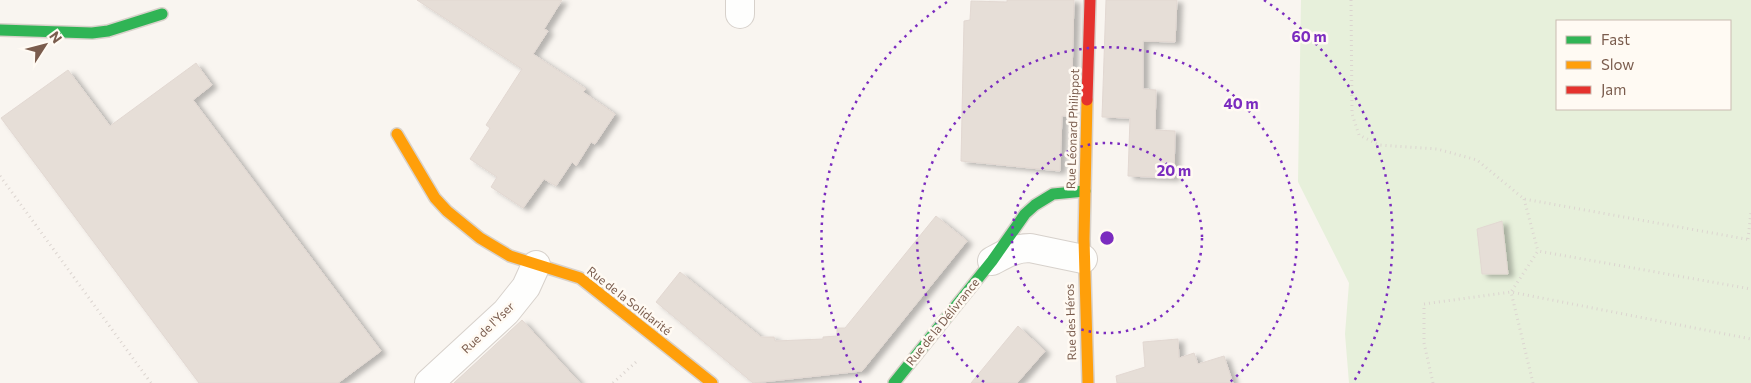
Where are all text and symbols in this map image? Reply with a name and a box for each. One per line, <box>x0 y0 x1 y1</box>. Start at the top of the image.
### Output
north arrow <box>20 20 70 70</box>
legend <box>1556 20 1731 110</box>
text: 60 m <box>1291 27 1327 45</box>
text: N <box>46 28 66 46</box>
text: Fast <box>1601 30 1630 48</box>
text: Slow <box>1601 55 1634 73</box>
street label: Rue Léonard Philippot <box>1063 68 1081 189</box>
text: Jam <box>1601 80 1626 98</box>
text: 40 m <box>1223 94 1259 112</box>
text: 20 m <box>1157 161 1191 179</box>
centre of rings <box>1098 229 1116 247</box>
street label: Rue de la Solidarité <box>585 263 675 337</box>
street label: Rue de la Délivrance <box>903 275 982 368</box>
street label: Rue des Héros <box>1062 283 1078 361</box>
street label: Rue de l'Yser <box>458 299 517 356</box>

